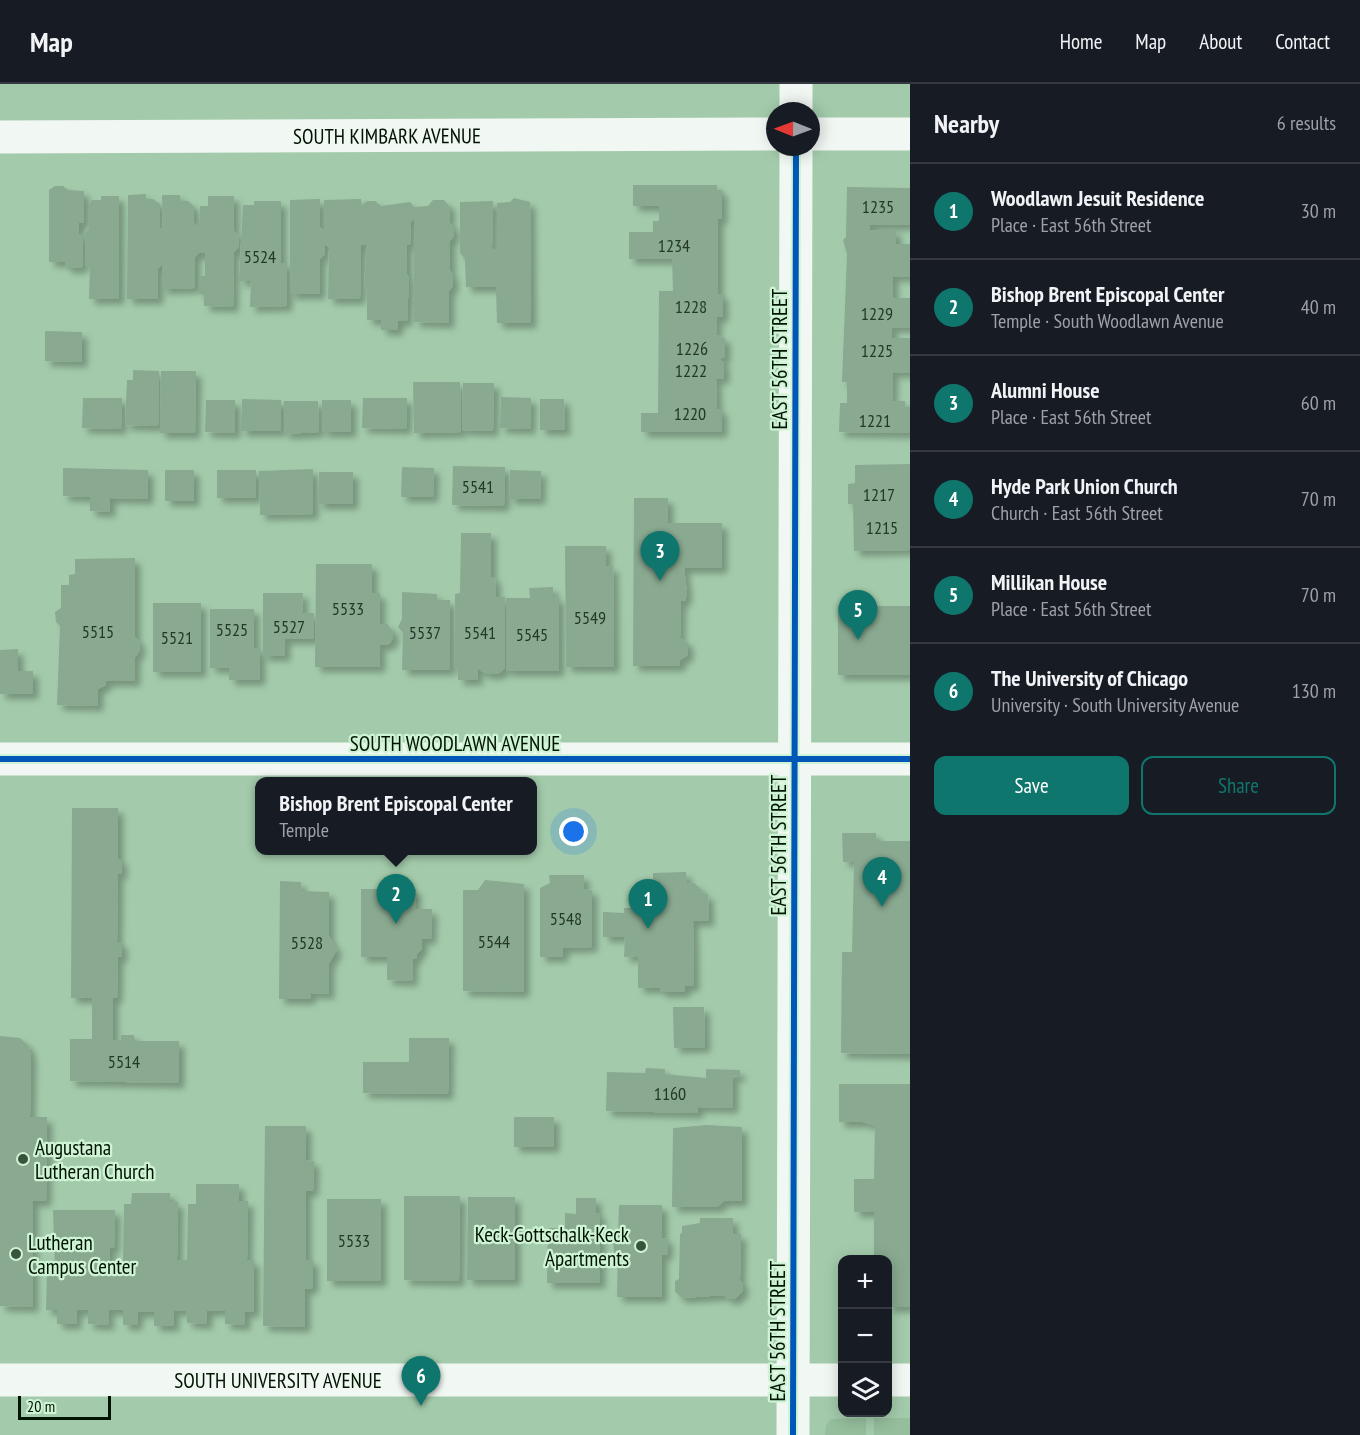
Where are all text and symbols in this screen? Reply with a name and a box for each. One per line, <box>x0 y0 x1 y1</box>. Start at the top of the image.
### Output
text: Map <box>30 23 73 60</box>
text: Home <box>1060 28 1102 55</box>
text: Map <box>1135 28 1166 55</box>
text: About <box>1199 28 1242 55</box>
text: Contact <box>1275 28 1330 55</box>
north arrow <box>766 102 820 156</box>
text: Nearby <box>934 107 999 140</box>
text: 6 results <box>1277 110 1336 136</box>
street label: SOUTH KIMBARK AVENUE <box>293 122 481 149</box>
text: Woodlawn Jesuit Residence <box>991 184 1204 212</box>
house number: 1235 <box>862 195 894 218</box>
text: 1 <box>949 198 958 224</box>
text: 30 m <box>1301 198 1336 224</box>
text: Place · East 56th Street <box>991 212 1151 238</box>
house number: 1234 <box>658 234 690 257</box>
house number: 5524 <box>244 245 276 268</box>
text: Bishop Brent Episcopal Center <box>991 280 1225 308</box>
street label: EAST 56TH STREET <box>766 288 793 429</box>
text: 2 <box>949 294 958 320</box>
text: 40 m <box>1301 294 1336 320</box>
house number: 1228 <box>675 295 707 318</box>
house number: 1229 <box>861 302 893 325</box>
text: Temple · South Woodlawn Avenue <box>991 308 1224 334</box>
house number: 1226 <box>676 337 708 360</box>
house number: 1225 <box>861 339 893 362</box>
house number: 1222 <box>675 359 707 382</box>
text: Alumni House <box>991 376 1100 404</box>
text: 3 <box>949 390 958 416</box>
text: 60 m <box>1301 390 1336 416</box>
house number: 1220 <box>674 402 706 425</box>
text: Place · East 56th Street <box>991 404 1151 430</box>
house number: 1221 <box>859 409 891 432</box>
text: Hyde Park Union Church <box>991 472 1178 500</box>
house number: 5541 <box>462 475 494 498</box>
house number: 1217 <box>863 483 895 506</box>
text: 4 <box>949 486 958 512</box>
text: 70 m <box>1301 486 1336 512</box>
text: Church · East 56th Street <box>991 500 1163 526</box>
house number: 1215 <box>866 516 898 539</box>
pin: 3 <box>640 532 680 581</box>
text: Millikan House <box>991 568 1107 596</box>
text: 5 <box>949 582 958 608</box>
text: 70 m <box>1301 582 1336 608</box>
pin: 5 <box>838 590 878 640</box>
text: Place · East 56th Street <box>991 596 1151 622</box>
house number: 5533 <box>332 597 364 620</box>
house number: 5549 <box>574 606 606 629</box>
house number: 5527 <box>273 615 305 638</box>
house number: 5525 <box>216 618 248 641</box>
house number: 5515 <box>82 620 114 643</box>
house number: 5537 <box>409 621 441 644</box>
house number: 5541 <box>464 621 496 644</box>
house number: 5545 <box>516 623 548 646</box>
house number: 5521 <box>161 626 193 649</box>
text: The University of Chicago <box>991 664 1188 692</box>
text: 6 <box>949 678 958 704</box>
text: 130 m <box>1292 678 1336 704</box>
text: University · South University Avenue <box>991 692 1239 718</box>
street label: SOUTH WOODLAWN AVENUE <box>350 730 560 757</box>
button: Save <box>934 756 1129 815</box>
button: Share <box>1141 756 1336 815</box>
street label: EAST 56TH STREET <box>765 774 792 915</box>
popup <box>255 777 537 855</box>
text: Bishop Brent Episcopal Center <box>279 789 513 817</box>
text: Temple <box>279 817 329 843</box>
your location <box>559 817 588 846</box>
pin: 4 <box>862 858 902 907</box>
pin: 2 <box>376 874 416 924</box>
pin: 1 <box>628 880 668 929</box>
house number: 5548 <box>550 907 582 930</box>
house number: 5544 <box>478 930 510 953</box>
house number: 5528 <box>291 931 323 954</box>
house number: 5514 <box>108 1050 140 1073</box>
house number: 1160 <box>654 1082 686 1105</box>
place label: Augustana Lutheran Church <box>35 1134 155 1185</box>
marker: Augustana Lutheran Church <box>16 1152 30 1166</box>
place label: Keck-Gottschalk-Keck Apartments <box>475 1221 629 1272</box>
place label: Lutheran Campus Center <box>28 1229 136 1280</box>
house number: 5533 <box>338 1229 370 1252</box>
marker: Keck-Gottschalk-Keck Apartments <box>634 1239 648 1253</box>
marker: Lutheran Campus Center <box>9 1247 23 1261</box>
map controls <box>838 1255 892 1417</box>
button: + <box>838 1255 892 1309</box>
street label: EAST 56TH STREET <box>764 1260 791 1401</box>
button: − <box>838 1309 892 1363</box>
pin: 6 <box>402 1356 440 1406</box>
button: layers <box>838 1363 892 1417</box>
street label: SOUTH UNIVERSITY AVENUE <box>174 1367 382 1394</box>
scale bar <box>18 1393 111 1420</box>
text: 20 m <box>27 1396 55 1416</box>

